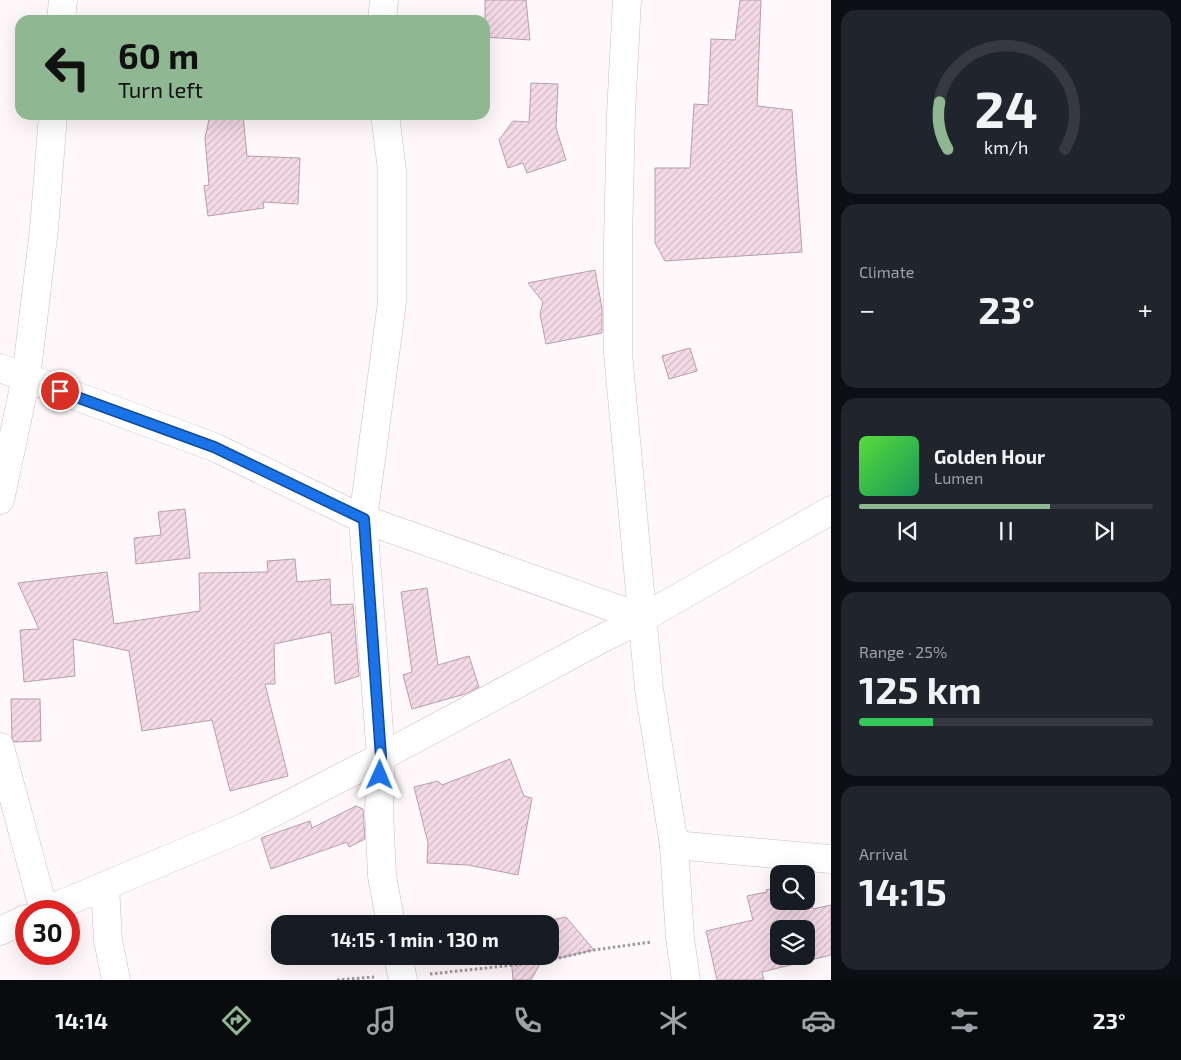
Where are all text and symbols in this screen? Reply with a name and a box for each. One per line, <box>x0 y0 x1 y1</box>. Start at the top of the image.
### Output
text: 60 m <box>118 34 199 76</box>
icon: left <box>35 35 100 100</box>
text: Turn left <box>118 76 203 102</box>
text: 24 <box>974 76 1038 138</box>
text: km/h <box>984 136 1028 158</box>
text: Climate <box>859 262 914 281</box>
text: 23° <box>978 286 1035 332</box>
text: − <box>859 292 875 326</box>
text: + <box>1138 292 1153 326</box>
pin <box>39 370 81 412</box>
icon: arrive <box>46 377 74 405</box>
text: Golden Hour <box>934 445 1045 468</box>
text: Lumen <box>934 468 983 487</box>
icon: previous <box>894 517 922 545</box>
icon: pause <box>992 517 1020 545</box>
icon: next <box>1090 517 1118 545</box>
text: Range · 25% <box>859 642 947 661</box>
text: 125 km <box>859 666 981 712</box>
position arrow <box>353 748 405 800</box>
text: Arrival <box>859 844 908 863</box>
map controls <box>770 865 815 965</box>
button: search <box>770 865 815 910</box>
text: 14:15 <box>859 868 947 914</box>
speed limit sign: 30 <box>15 900 80 965</box>
button: layers <box>770 920 815 965</box>
text: 14:15 · 1 min · 130 m <box>331 928 499 951</box>
icon: directions <box>219 1003 254 1038</box>
icon: music <box>364 1003 399 1038</box>
icon: phone <box>510 1003 545 1038</box>
icon: climate <box>656 1003 691 1038</box>
icon: car <box>801 1003 836 1038</box>
icon: filters <box>947 1003 982 1038</box>
text: 14:14 <box>55 1007 108 1033</box>
text: 23° <box>1093 1007 1126 1033</box>

